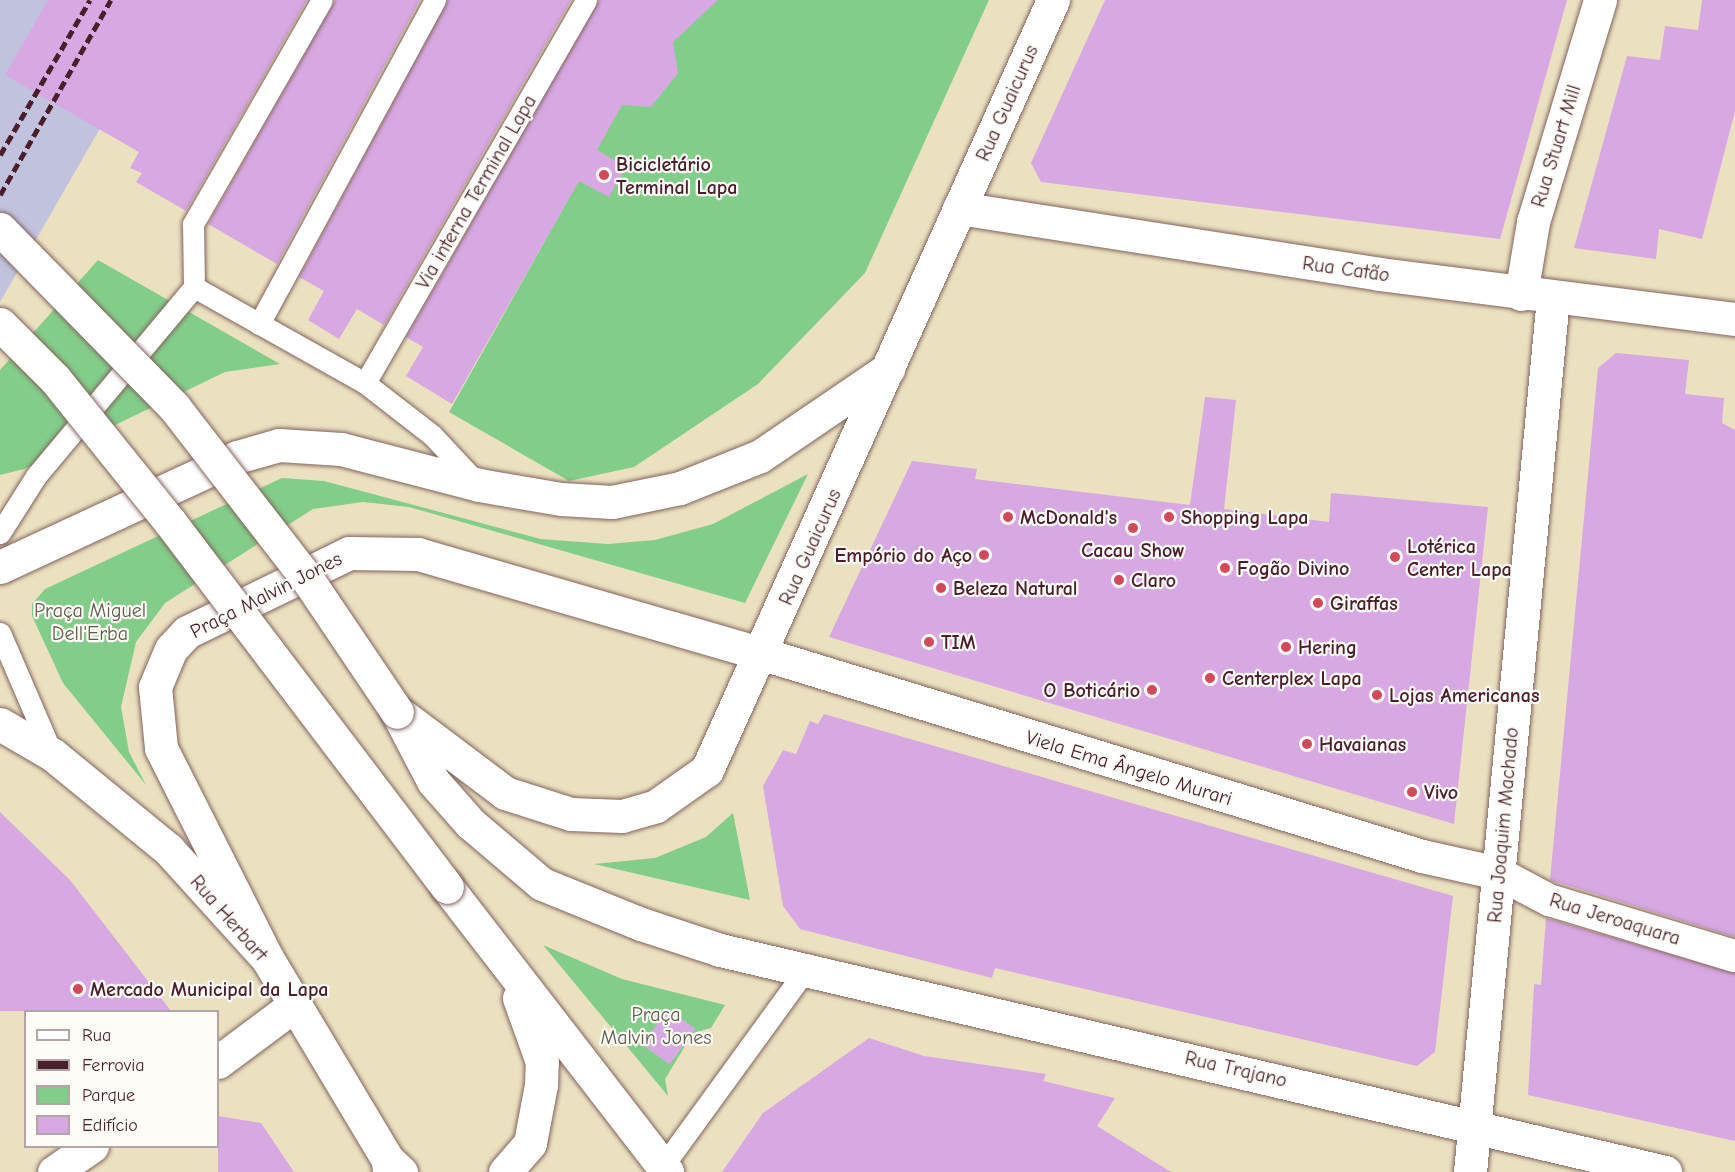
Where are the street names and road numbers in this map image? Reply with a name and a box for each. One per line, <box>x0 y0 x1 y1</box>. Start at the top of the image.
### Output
street label: Rua Guaicurus <box>971 41 1043 165</box>
street label: Rua Stuart Mill <box>1526 82 1586 210</box>
street label: Via interna Terminal Lapa <box>411 91 541 293</box>
street label: Rua Catão <box>1301 251 1391 287</box>
street label: Rua Guaicurus <box>774 485 846 609</box>
street label: Praça Malvin Jones <box>186 546 346 644</box>
street label: Viela Ema Ângelo Murari <box>1023 725 1235 811</box>
street label: Rua Joaquim Machado <box>1482 726 1524 924</box>
street label: Rua Herbart <box>185 870 273 966</box>
street label: Rua Jeroaquara <box>1547 888 1683 950</box>
street label: Rua Trajano <box>1183 1046 1289 1092</box>

